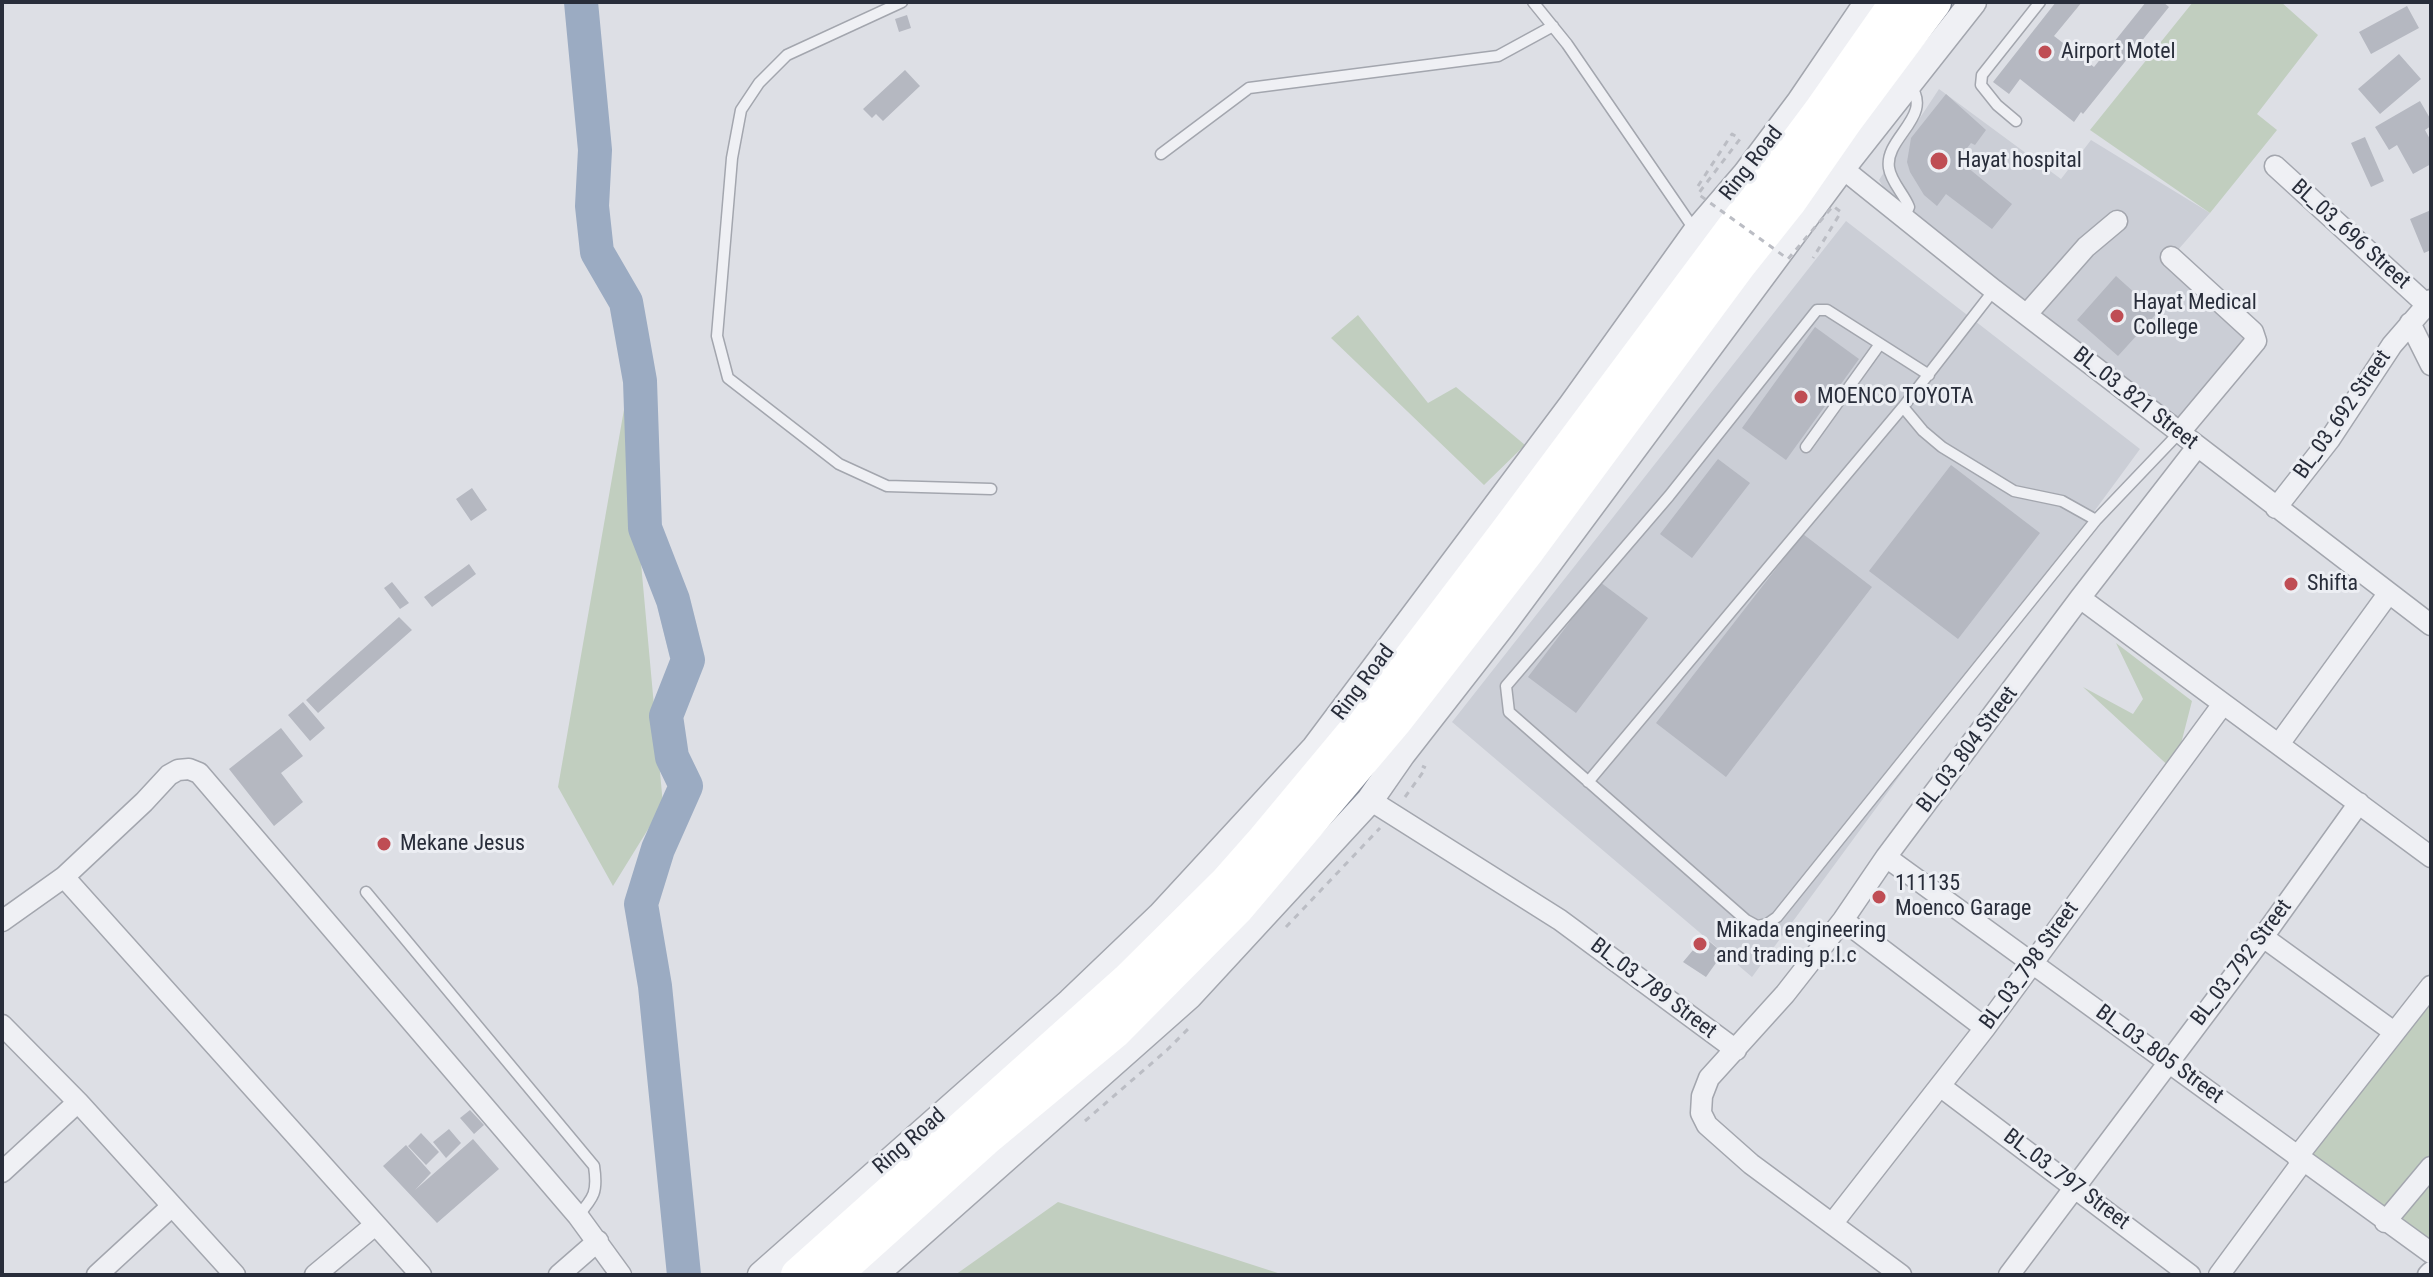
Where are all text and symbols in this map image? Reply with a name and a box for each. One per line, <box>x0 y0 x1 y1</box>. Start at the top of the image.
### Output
place label: Airport Motel <box>2061 39 2176 65</box>
marker: Airport Motel <box>2036 43 2054 61</box>
street label: Ring Road <box>1715 121 1789 207</box>
place label: Hayat hospital <box>1957 148 2082 174</box>
marker: Hayat hospital <box>1928 150 1950 172</box>
street label: BL_03_696 Street <box>2285 175 2415 295</box>
place label: Hayat Medical College <box>2133 290 2257 342</box>
marker: Hayat Medical College <box>2108 307 2126 325</box>
street label: BL_03_821 Street <box>2067 342 2203 456</box>
street label: BL_03_692 Street <box>2289 346 2397 484</box>
place label: MOENCO TOYOTA <box>1817 384 1974 410</box>
marker: MOENCO TOYOTA <box>1792 388 1810 406</box>
place label: Shifta <box>2307 571 2358 597</box>
marker: Shifta <box>2282 575 2300 593</box>
street label: Ring Road <box>1327 640 1401 726</box>
street label: BL_03_804 Street <box>1912 682 2024 818</box>
place label: Mekane Jesus <box>400 831 525 857</box>
marker: Mekane Jesus <box>375 835 393 853</box>
place label: 111135 Moenco Garage <box>1895 871 2031 922</box>
marker: 111135 Moenco Garage <box>1870 888 1888 906</box>
street label: BL_03_792 Street <box>2186 895 2298 1031</box>
street label: BL_03_798 Street <box>1975 897 2085 1035</box>
place label: Mikada engineering and trading p.l.c <box>1716 918 1886 970</box>
street label: BL_03_789 Street <box>1585 933 1721 1045</box>
marker: Mikada engineering and trading p.l.c <box>1691 935 1709 953</box>
street label: BL_03_805 Street <box>2090 1000 2228 1110</box>
street label: Ring Road <box>868 1103 952 1181</box>
street label: BL_03_797 Street <box>1998 1124 2134 1236</box>

